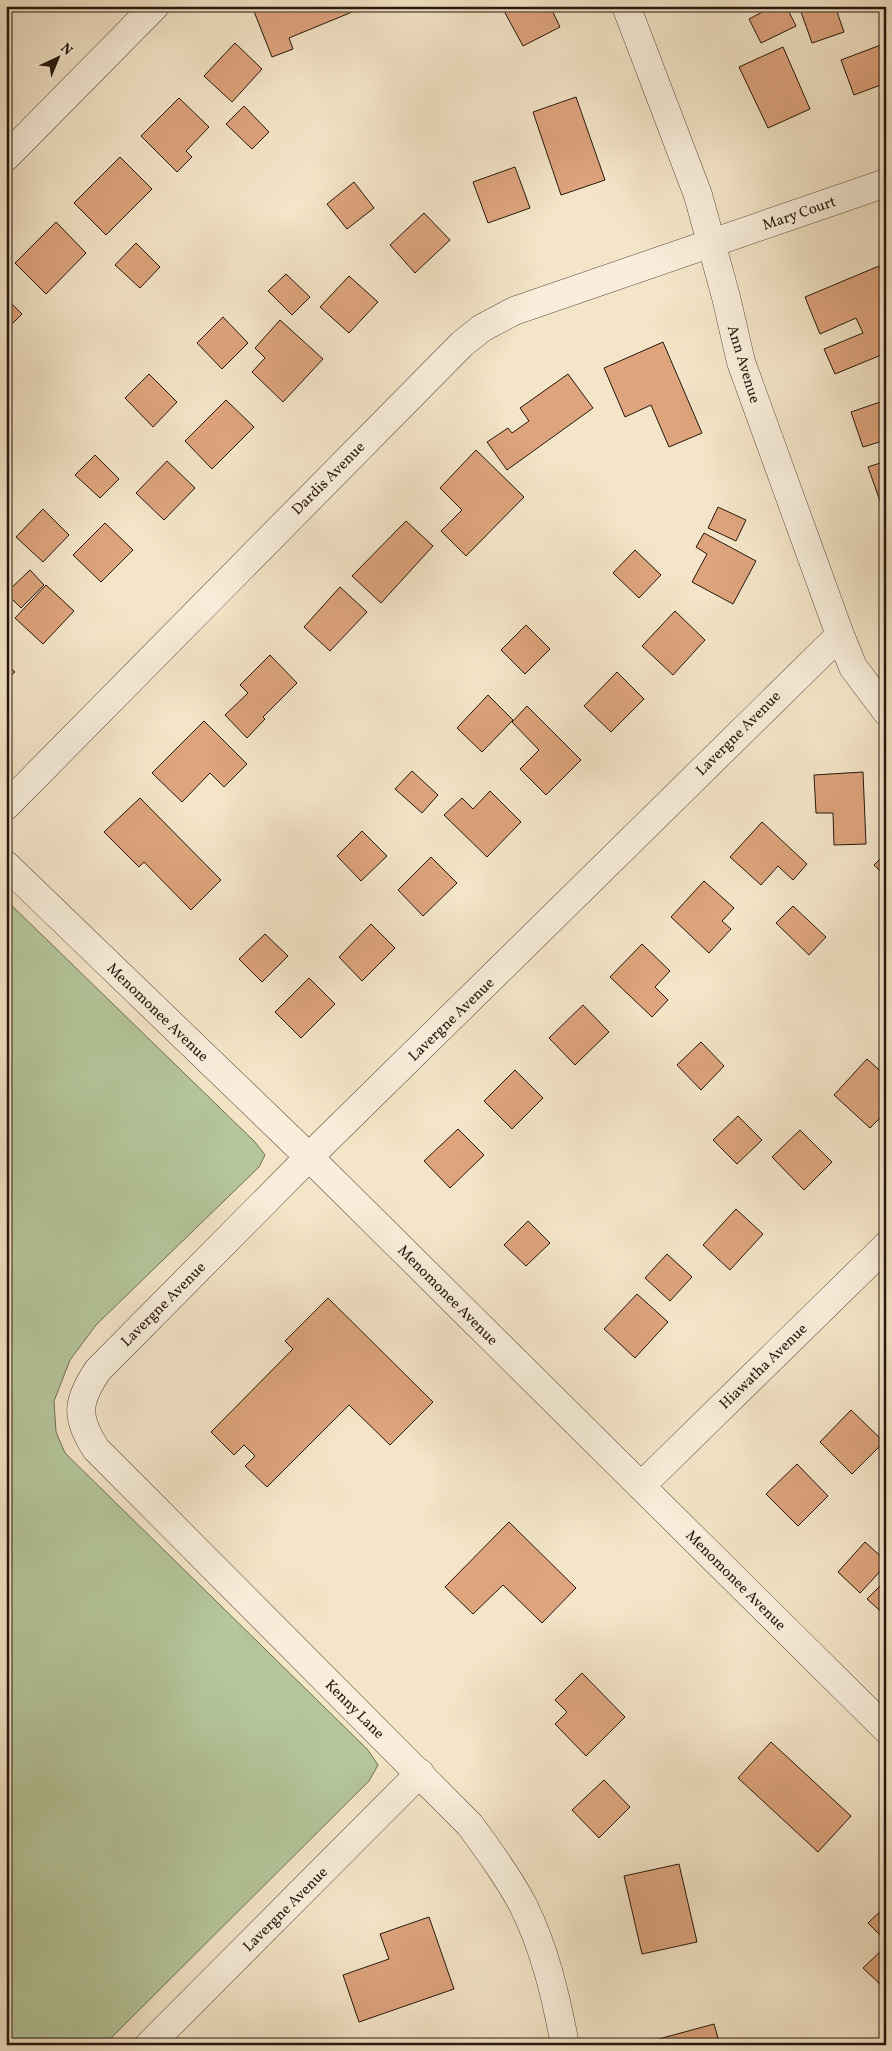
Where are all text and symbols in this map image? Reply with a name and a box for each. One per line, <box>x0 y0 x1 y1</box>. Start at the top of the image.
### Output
north arrow <box>32 32 82 82</box>
text: N <box>56 39 76 60</box>
street label: Mary Court <box>760 192 839 237</box>
street label: Ann Avenue <box>721 323 764 406</box>
street label: Dardis Avenue <box>288 438 370 520</box>
street label: Lavergne Avenue <box>692 687 786 781</box>
street label: Menomonee Avenue <box>101 959 213 1067</box>
street label: Lavergne Avenue <box>404 973 500 1067</box>
street label: Menomonee Avenue <box>392 1241 502 1351</box>
street label: Lavergne Avenue <box>117 1258 211 1352</box>
street label: Hiawatha Avenue <box>715 1319 813 1415</box>
street label: Menomonee Avenue <box>680 1526 790 1636</box>
street label: Kenny Lane <box>319 1676 388 1745</box>
street label: Lavergne Avenue <box>239 1863 333 1957</box>

